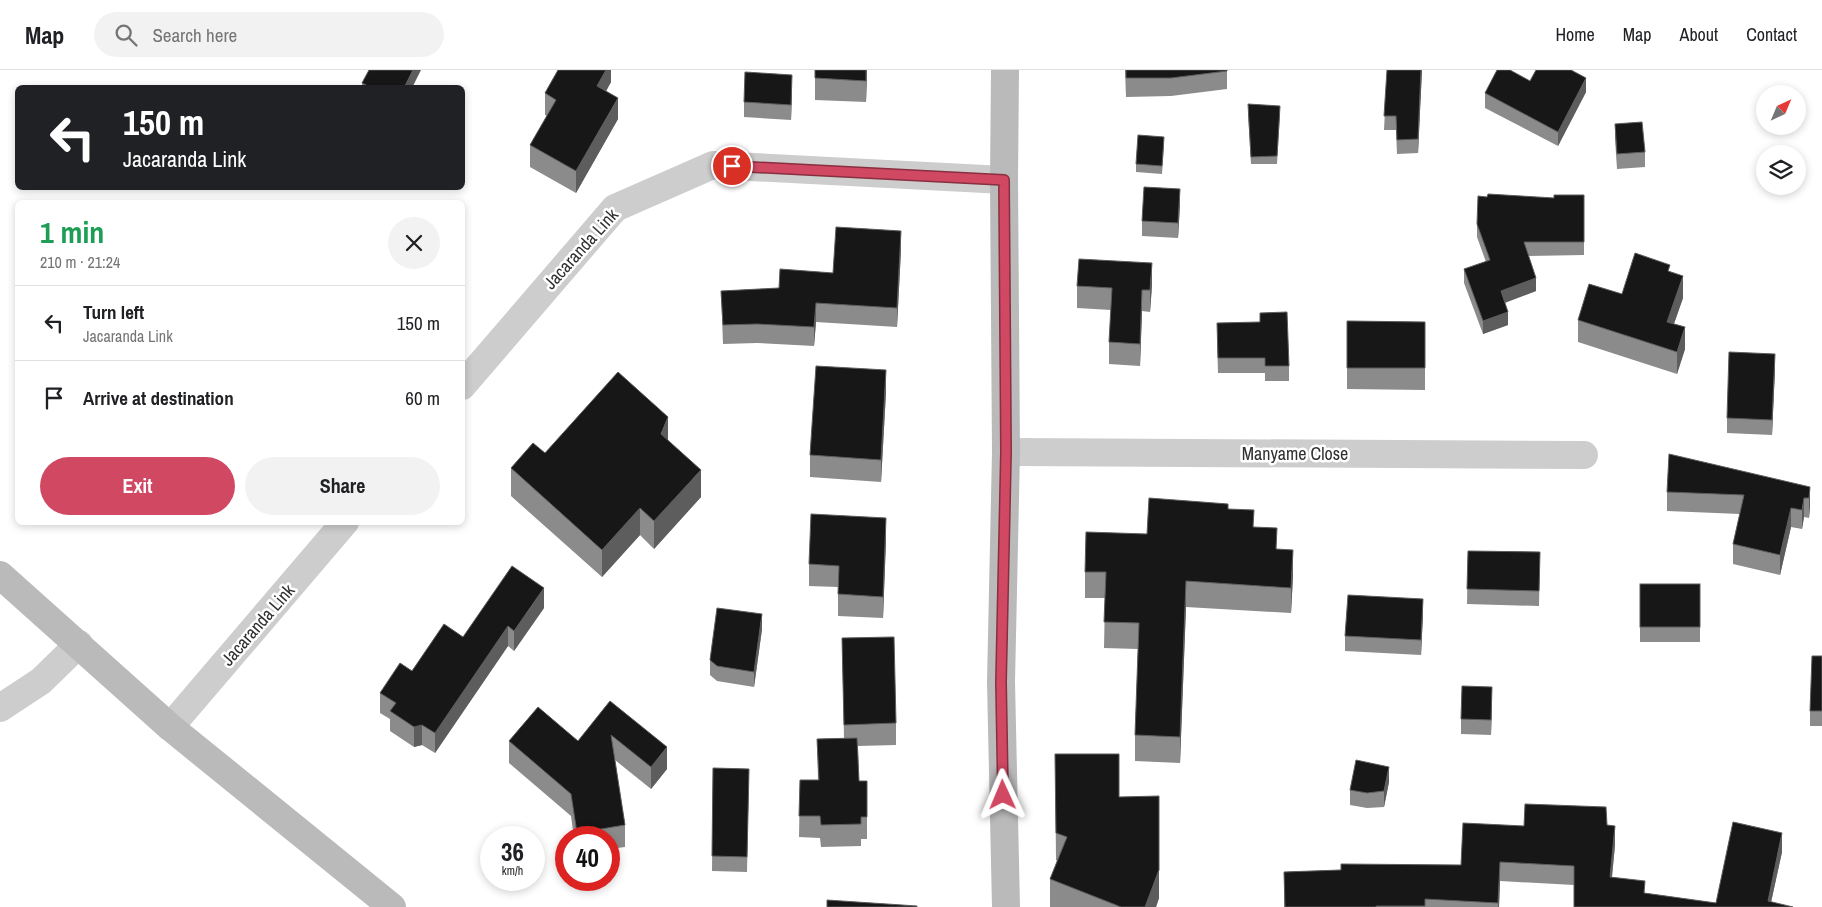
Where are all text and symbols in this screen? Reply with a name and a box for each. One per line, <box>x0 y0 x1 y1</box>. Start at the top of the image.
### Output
search box <box>94 12 444 57</box>
text: Map <box>25 19 64 51</box>
icon: search <box>112 21 140 49</box>
text: Search here <box>152 22 237 48</box>
text: Home <box>1555 22 1595 47</box>
text: Map <box>1623 22 1652 47</box>
text: About <box>1680 22 1718 47</box>
text: Contact <box>1746 22 1797 47</box>
north arrow <box>1756 85 1806 135</box>
map controls <box>1756 85 1806 195</box>
text: 150 m <box>123 99 204 146</box>
icon: left <box>40 105 105 170</box>
text: Jacaranda Link <box>123 144 246 174</box>
pin <box>711 145 753 187</box>
button: layers <box>1756 145 1806 195</box>
icon: arrive <box>718 152 746 180</box>
street label: Jacaranda Link <box>538 202 624 295</box>
text: 1 min <box>40 212 104 252</box>
button: close <box>388 217 440 269</box>
text: 210 m · 21:24 <box>40 251 120 273</box>
text: Turn left <box>83 299 144 325</box>
icon: left <box>40 309 68 337</box>
text: 150 m <box>397 310 440 336</box>
text: Jacaranda Link <box>83 325 173 347</box>
icon: arrive <box>40 384 68 412</box>
text: Arrive at destination <box>83 385 234 411</box>
text: 60 m <box>405 385 440 411</box>
street label: Manyame Close <box>1242 441 1348 466</box>
button: Exit <box>40 457 235 515</box>
button: Share <box>245 457 440 515</box>
street label: Jacaranda Link <box>215 578 301 671</box>
position arrow <box>976 768 1028 820</box>
speed limit sign: 40 <box>555 826 620 891</box>
text: 36 <box>501 835 524 869</box>
text: km/h <box>502 863 523 879</box>

